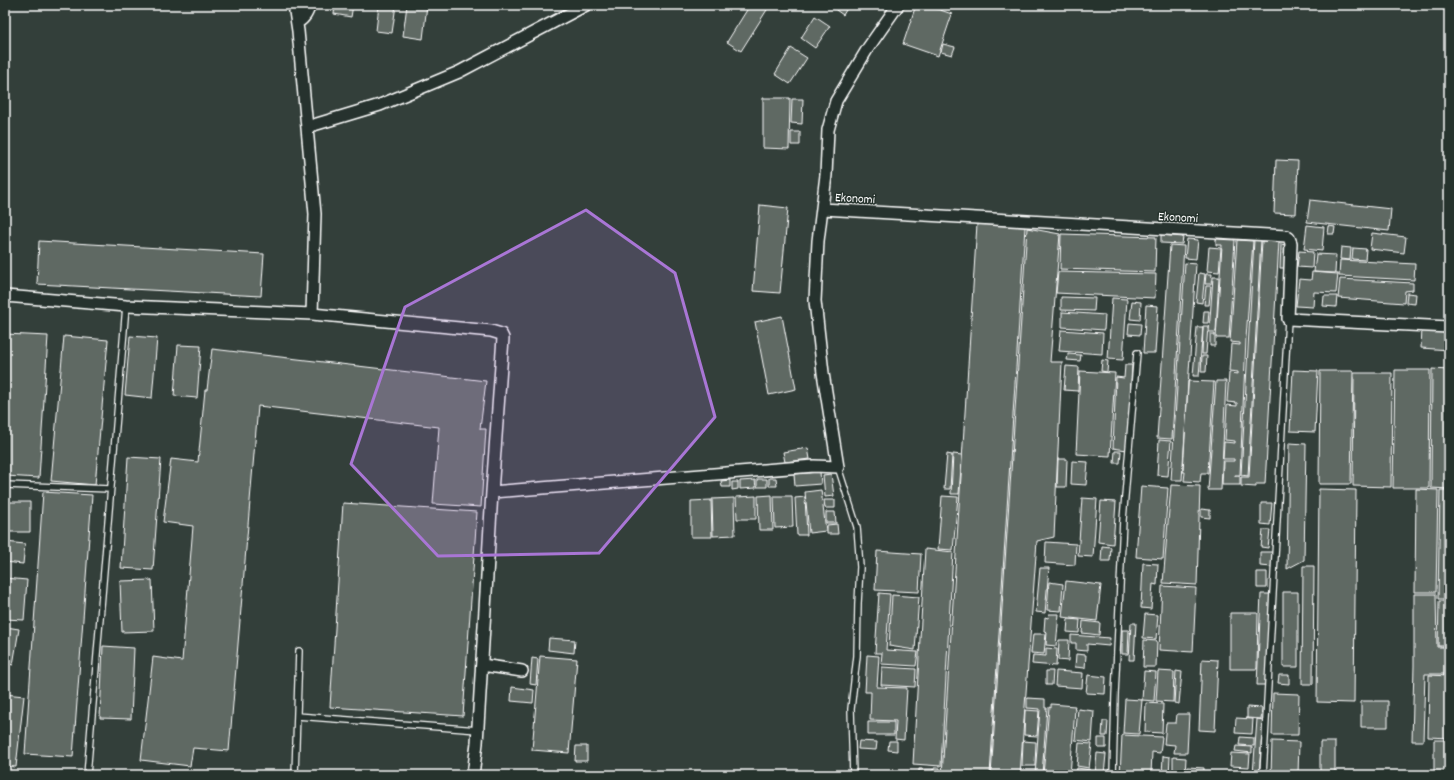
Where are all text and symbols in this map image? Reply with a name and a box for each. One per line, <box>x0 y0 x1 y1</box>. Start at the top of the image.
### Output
street label: Ekonomi <box>834 189 876 210</box>
street label: Ekonomi <box>1157 208 1199 229</box>

